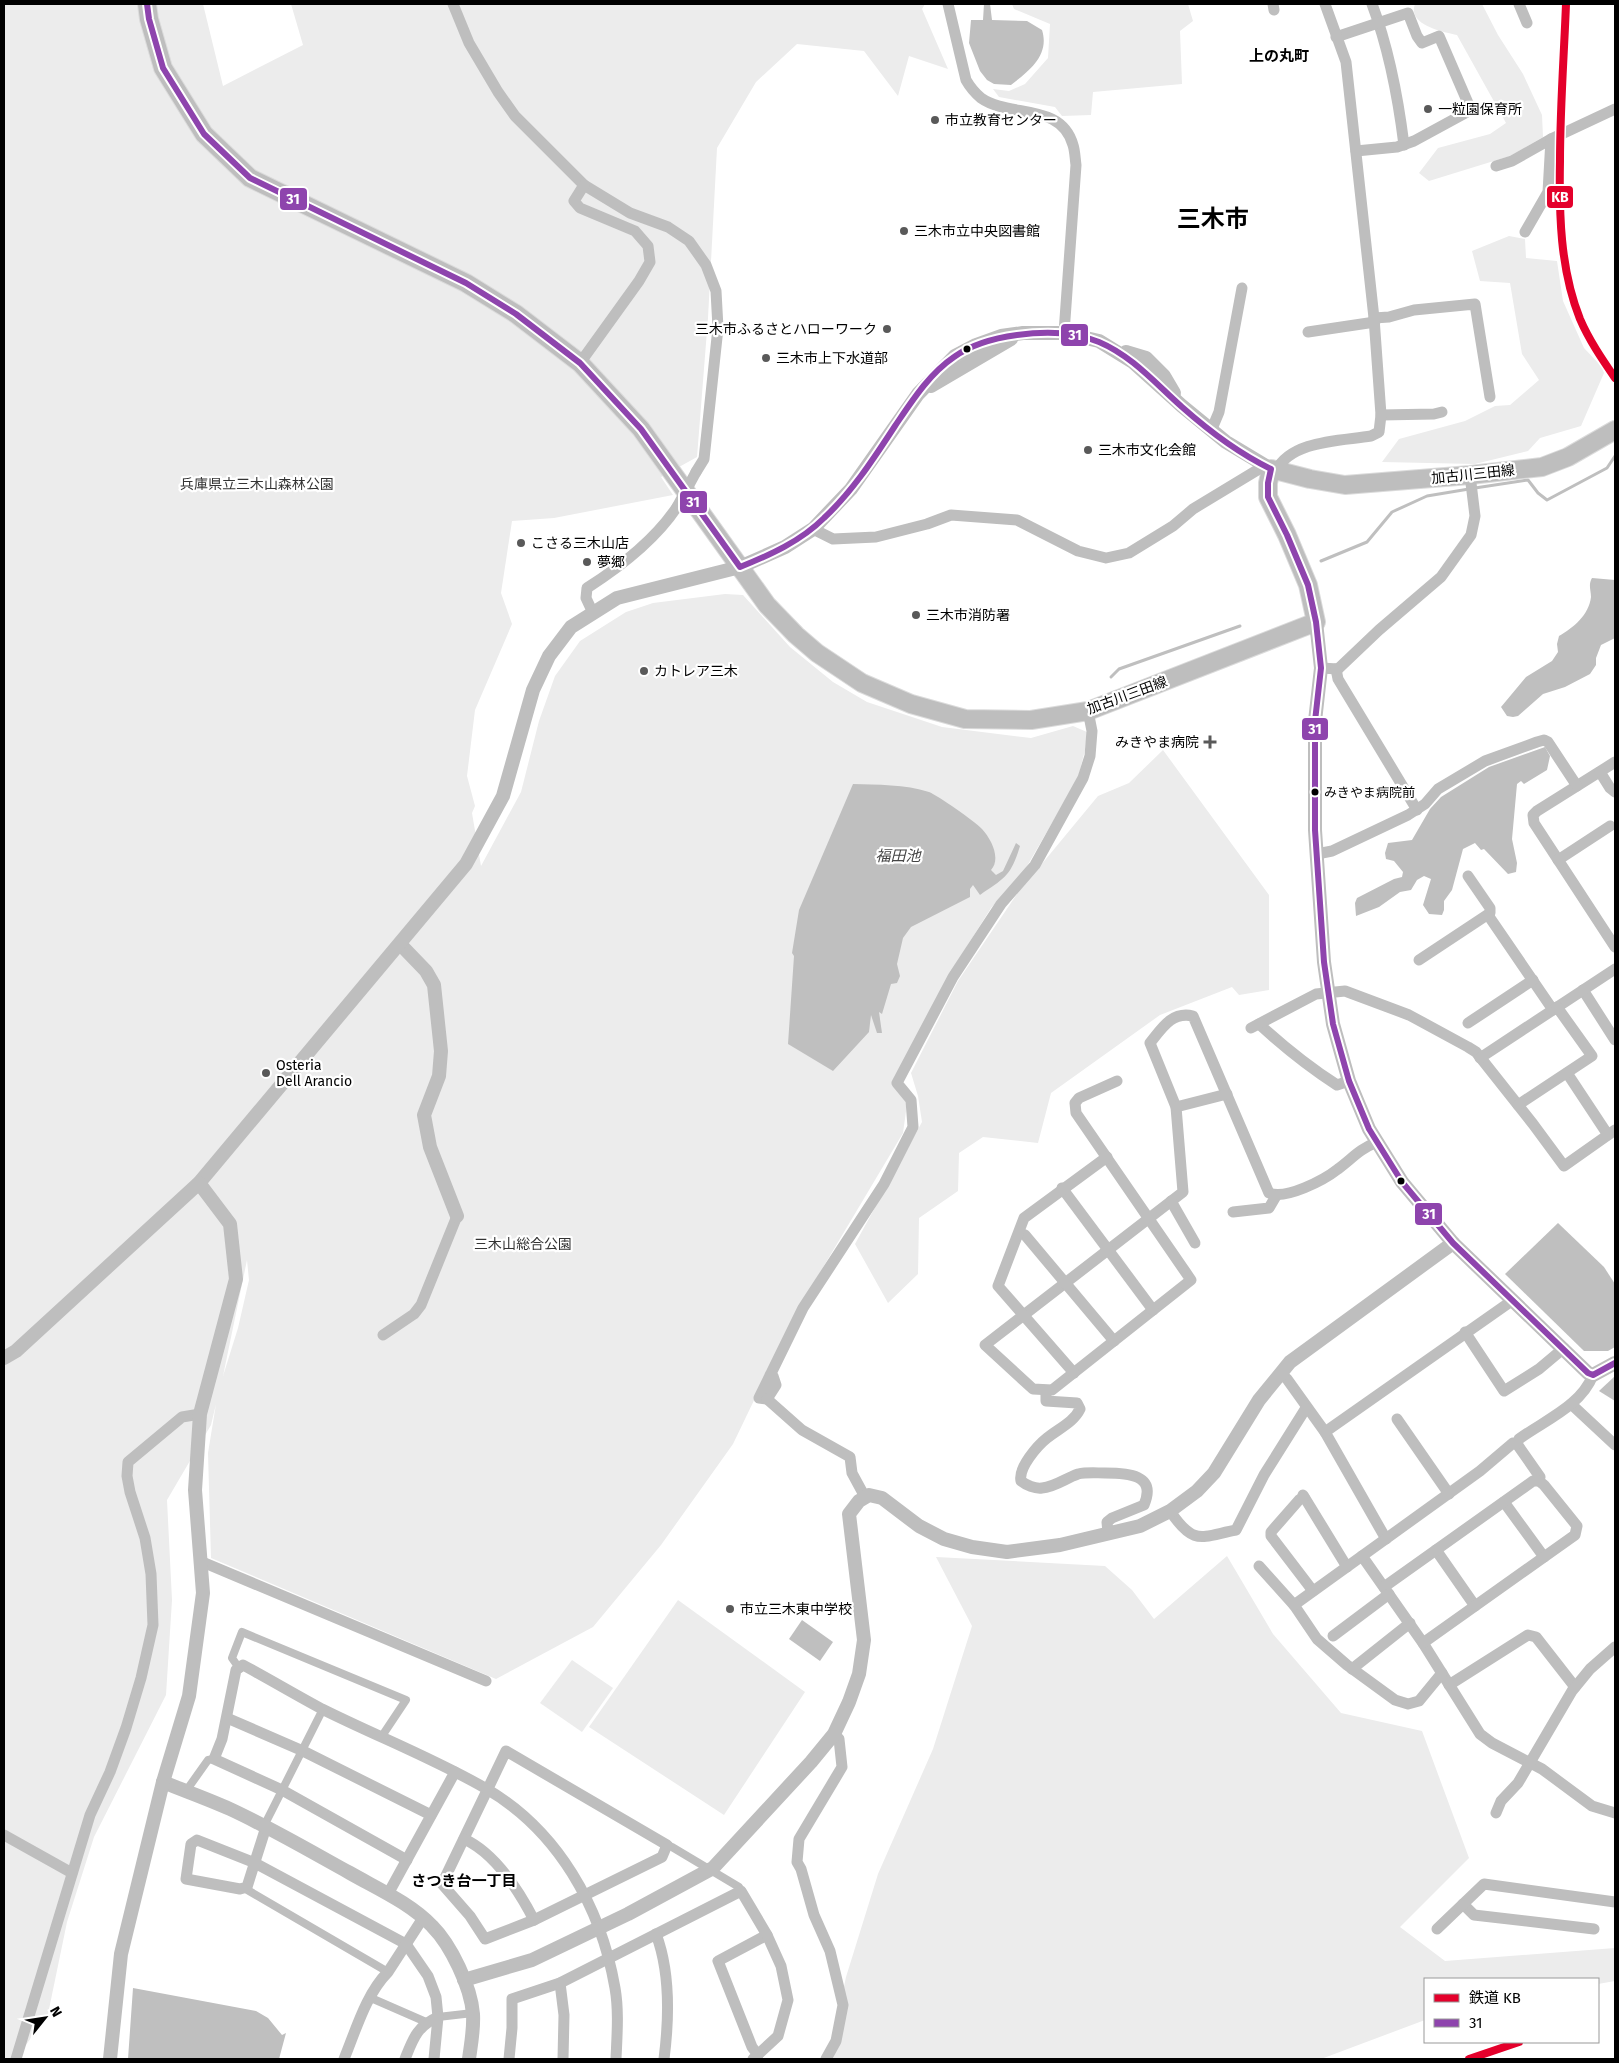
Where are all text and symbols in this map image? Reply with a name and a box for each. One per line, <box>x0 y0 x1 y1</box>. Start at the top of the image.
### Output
district label: 上の丸町 <box>1249 47 1309 65</box>
place label: 一粒園保育所 <box>1438 101 1522 118</box>
marker: 一粒園保育所 <box>1422 103 1434 115</box>
place label: 市立教育センター <box>945 112 1057 129</box>
marker: 市立教育センター <box>929 114 941 126</box>
line badge: KB <box>1546 185 1574 209</box>
line badge: 31 <box>279 187 308 211</box>
text: KB <box>1551 189 1569 206</box>
text: 31 <box>285 191 300 208</box>
district label: 三木市 <box>1177 205 1249 233</box>
place label: 三木市立中央図書館 <box>914 223 1040 240</box>
marker: 三木市立中央図書館 <box>898 225 910 237</box>
place label: 三木市ふるさとハローワーク <box>695 321 877 338</box>
marker: 三木市ふるさとハローワーク <box>881 323 893 335</box>
line badge: 31 <box>1060 323 1089 347</box>
text: 31 <box>1067 327 1082 344</box>
unlabelled marker <box>962 344 972 354</box>
place label: 三木市上下水道部 <box>776 350 888 367</box>
marker: 三木市上下水道部 <box>760 352 772 364</box>
place label: 三木市文化会館 <box>1098 442 1196 459</box>
marker: 三木市文化会館 <box>1082 444 1094 456</box>
street label: 加古川三田線 <box>1430 462 1516 487</box>
park label: 兵庫県立三木山森林公園 <box>180 476 334 493</box>
line badge: 31 <box>679 490 708 514</box>
text: 31 <box>685 494 700 511</box>
place label: こさる三木山店 <box>531 535 629 552</box>
marker: こさる三木山店 <box>515 537 527 549</box>
place label: 夢郷 <box>597 554 625 571</box>
marker: 夢郷 <box>581 556 593 568</box>
place label: 三木市消防署 <box>926 607 1010 624</box>
marker: 三木市消防署 <box>910 609 922 621</box>
place label: カトレア三木 <box>654 663 738 680</box>
marker: カトレア三木 <box>638 665 650 677</box>
street label: 加古川三田線 <box>1085 673 1170 718</box>
line badge: 31 <box>1301 717 1329 741</box>
text: 31 <box>1307 721 1322 738</box>
place label: みきやま病院 <box>1115 734 1199 751</box>
marker: みきやま病院 <box>1203 735 1217 749</box>
place label: みきやま病院前 <box>1324 785 1415 800</box>
marker: みきやま病院前 <box>1310 787 1320 797</box>
water label: 福田池 <box>875 847 922 865</box>
place label: Osteria Dell Arancio <box>276 1057 352 1090</box>
marker: Osteria Dell Arancio <box>260 1067 272 1079</box>
unlabelled marker <box>1396 1176 1406 1186</box>
line badge: 31 <box>1414 1202 1443 1226</box>
text: 31 <box>1421 1206 1436 1223</box>
park label: 三木山総合公園 <box>474 1236 572 1253</box>
place label: 市立三木東中学校 <box>740 1601 852 1618</box>
marker: 市立三木東中学校 <box>724 1603 736 1615</box>
district label: さつき台一丁目 <box>411 1872 517 1890</box>
legend <box>1424 1978 1599 2043</box>
text: 鉄道 KB <box>1469 1989 1521 2007</box>
north arrow <box>20 1993 70 2043</box>
text: N <box>46 2003 66 2020</box>
text: 31 <box>1469 2014 1483 2032</box>

